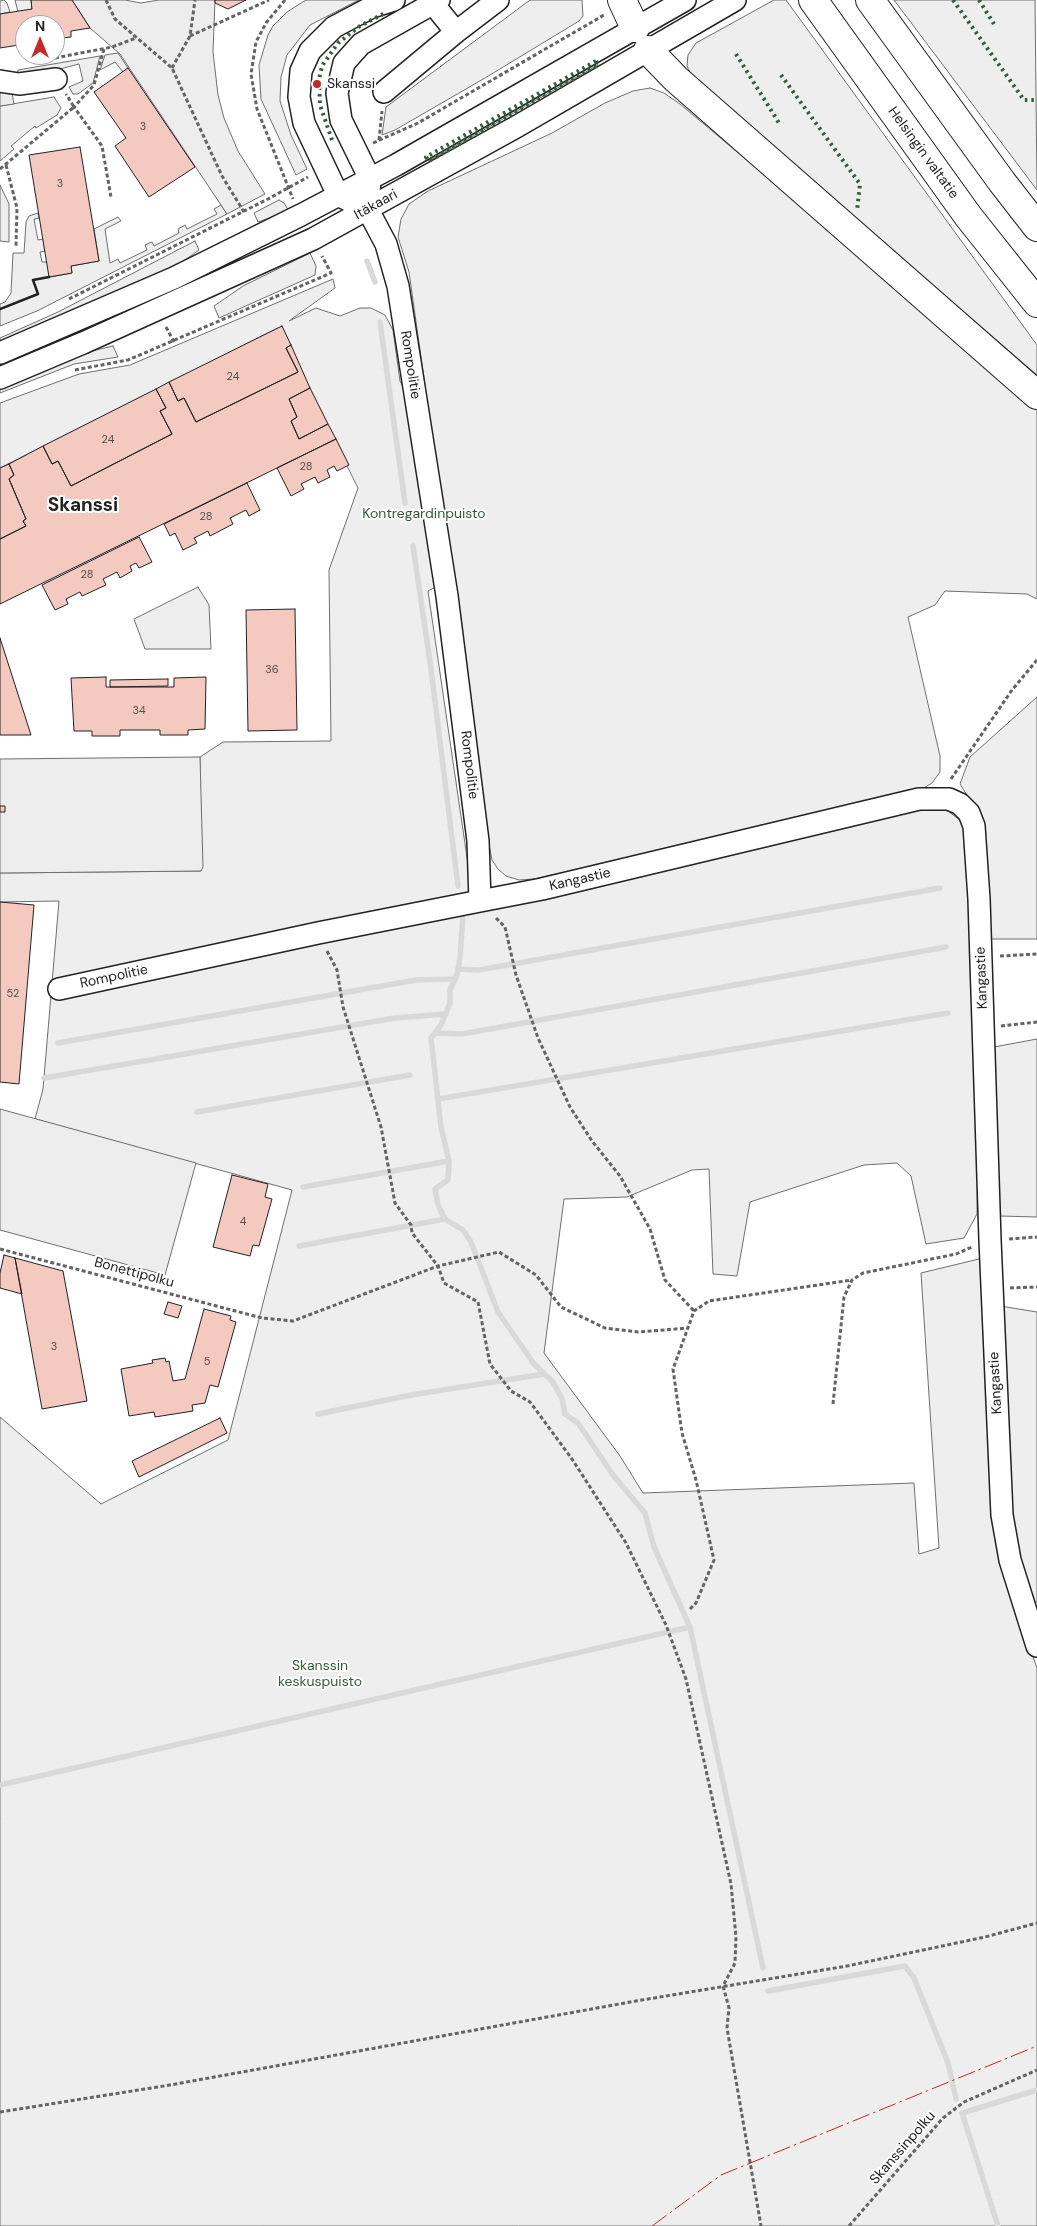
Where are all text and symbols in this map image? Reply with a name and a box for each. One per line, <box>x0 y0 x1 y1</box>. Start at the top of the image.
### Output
north arrow <box>15 15 65 65</box>
text: N <box>35 17 45 35</box>
place label: Skanssi <box>327 76 375 92</box>
marker: Skanssi <box>311 78 323 90</box>
street label: Helsingin valtatie <box>884 104 962 202</box>
house number: 3 <box>140 120 146 134</box>
house number: 3 <box>57 177 63 191</box>
street label: Itäkaari <box>351 186 401 224</box>
street label: Rompolitie <box>396 330 424 400</box>
house number: 24 <box>227 370 239 384</box>
house number: 24 <box>102 433 114 447</box>
house number: 28 <box>300 460 312 474</box>
district label: Skanssi <box>48 495 118 517</box>
park label: Kontregardinpuisto <box>362 506 486 522</box>
house number: 28 <box>200 510 212 524</box>
house number: 28 <box>81 568 93 582</box>
house number: 36 <box>265 663 279 677</box>
house number: 34 <box>132 704 146 718</box>
street label: Rompolitie <box>456 730 482 800</box>
street label: Kangastie <box>548 865 612 895</box>
street label: Kangastie <box>973 946 991 1010</box>
street label: Rompolitie <box>78 962 150 992</box>
house number: 52 <box>7 987 19 1001</box>
house number: 4 <box>240 1215 246 1229</box>
street label: Bonettipolku <box>92 1254 176 1292</box>
house number: 3 <box>51 1340 57 1354</box>
street label: Kangastie <box>986 1351 1006 1415</box>
house number: 5 <box>204 1355 210 1369</box>
park label: Skanssin keskuspuisto <box>278 1658 362 1690</box>
street label: Skanssinpolku <box>867 2108 939 2188</box>

